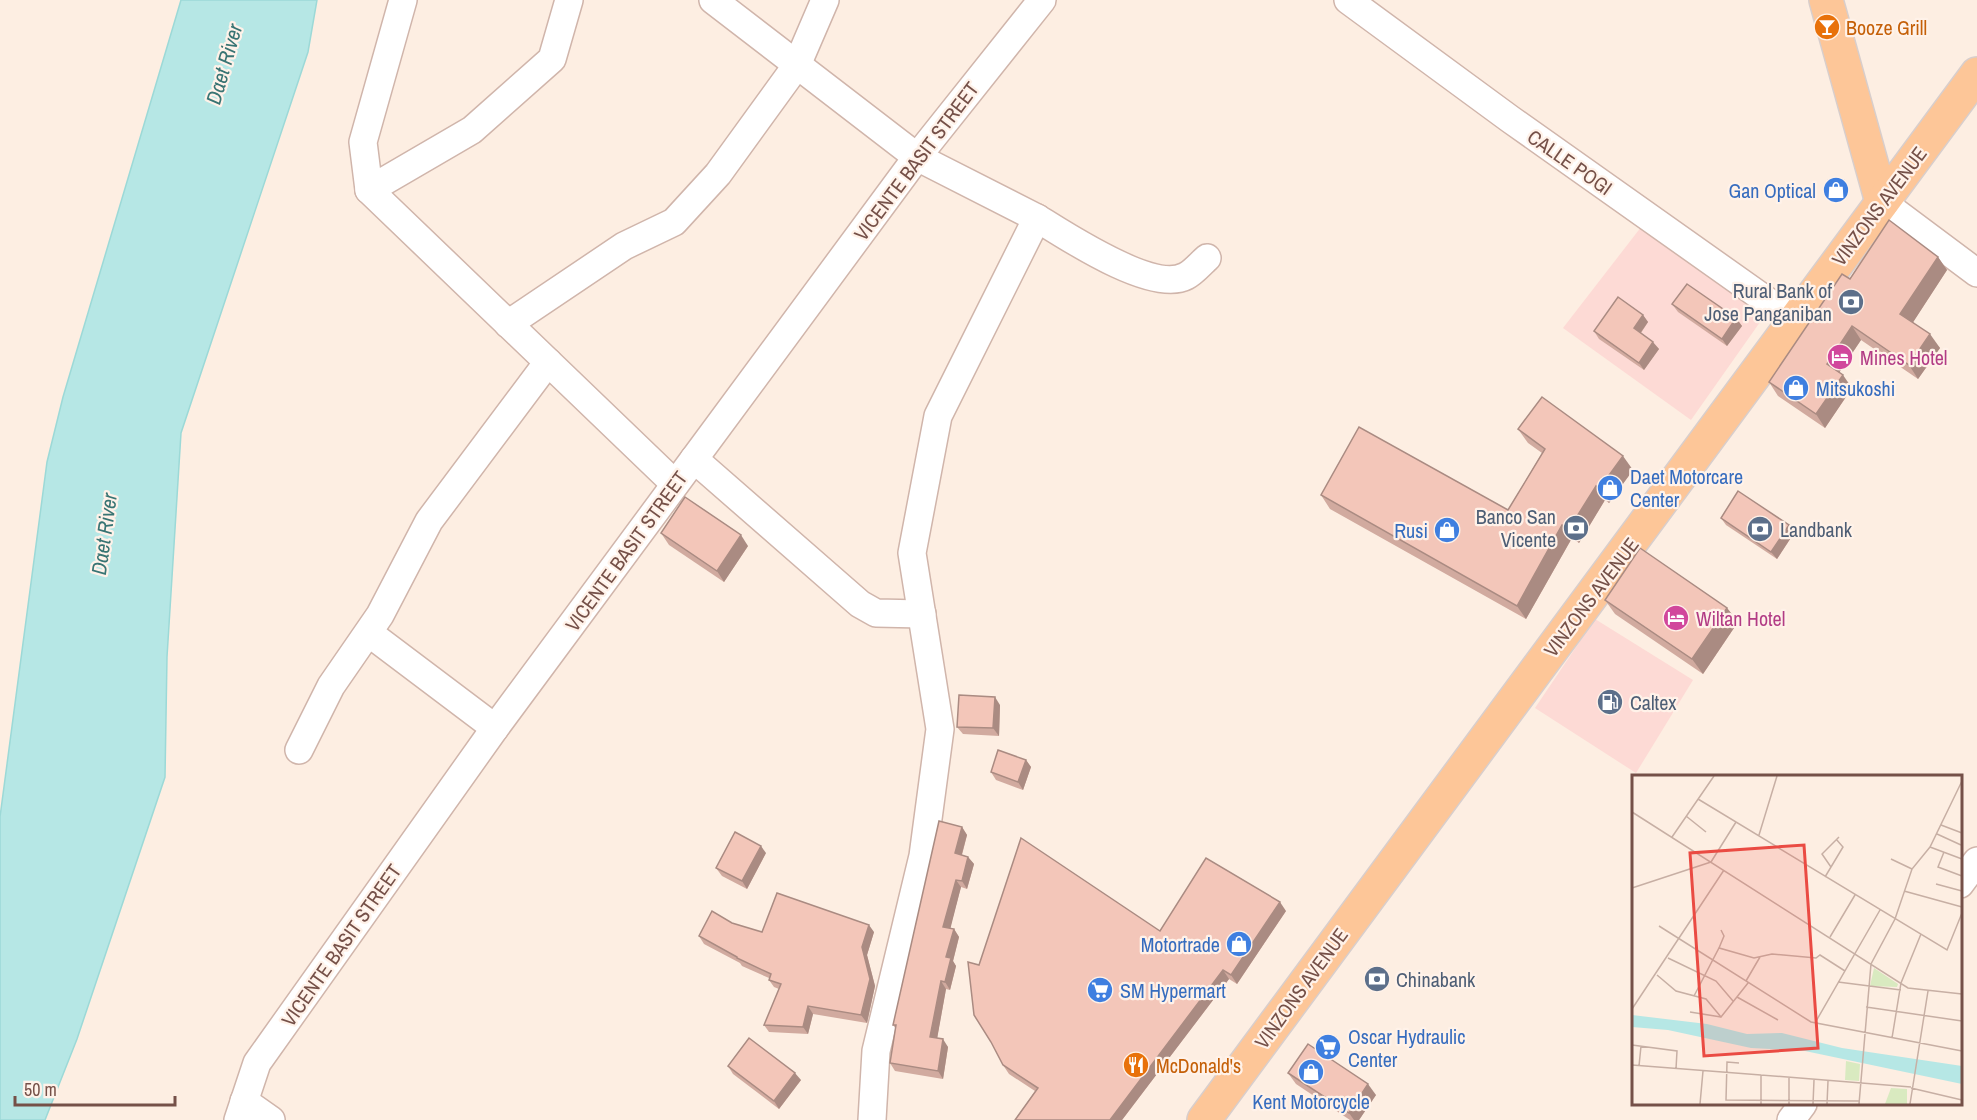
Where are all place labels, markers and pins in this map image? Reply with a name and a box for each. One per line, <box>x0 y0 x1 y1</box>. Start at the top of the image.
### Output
bar icon: Booze Grill <box>1812 12 1842 42</box>
place label: Booze Grill <box>1846 14 1927 41</box>
shop icon: Gan Optical <box>1821 175 1851 205</box>
place label: Gan Optical <box>1728 177 1816 204</box>
place label: Rural Bank of Jose Panganiban <box>1704 277 1832 327</box>
bank icon: Rural Bank of Jose Panganiban <box>1836 287 1866 317</box>
hotel icon: Mines Hotel <box>1825 342 1855 372</box>
place label: Mines Hotel <box>1860 344 1948 371</box>
shop icon: Mitsukoshi <box>1781 373 1811 403</box>
place label: Mitsukoshi <box>1816 375 1895 402</box>
place label: Daet Motorcare Center <box>1630 463 1743 513</box>
shop icon: Daet Motorcare Center <box>1595 473 1625 503</box>
place label: Banco San Vicente <box>1476 503 1556 553</box>
bank icon: Banco San Vicente <box>1561 513 1591 543</box>
bank icon: Landbank <box>1745 514 1775 544</box>
shop icon: Rusi <box>1432 515 1462 545</box>
place label: Landbank <box>1780 516 1853 543</box>
place label: Rusi <box>1394 517 1428 544</box>
hotel icon: Wiltan Hotel <box>1661 603 1691 633</box>
place label: Wiltan Hotel <box>1696 605 1785 632</box>
fuel station icon: Caltex <box>1595 687 1625 717</box>
place label: Caltex <box>1630 689 1677 716</box>
shop icon: Motortrade <box>1224 929 1254 959</box>
place label: Motortrade <box>1141 931 1220 958</box>
bank icon: Chinabank <box>1362 964 1392 994</box>
place label: Chinabank <box>1396 966 1476 993</box>
supermarket icon: SM Hypermart <box>1085 975 1115 1005</box>
place label: SM Hypermart <box>1120 977 1226 1004</box>
place label: Oscar Hydraulic Center <box>1348 1023 1466 1073</box>
supermarket icon: Oscar Hydraulic Center <box>1313 1032 1343 1062</box>
restaurant icon: McDonald's <box>1121 1050 1151 1080</box>
place label: McDonald's <box>1156 1052 1241 1079</box>
shop icon: Kent Motorcycle <box>1296 1057 1326 1087</box>
place label: Kent Motorcycle <box>1252 1088 1370 1115</box>

